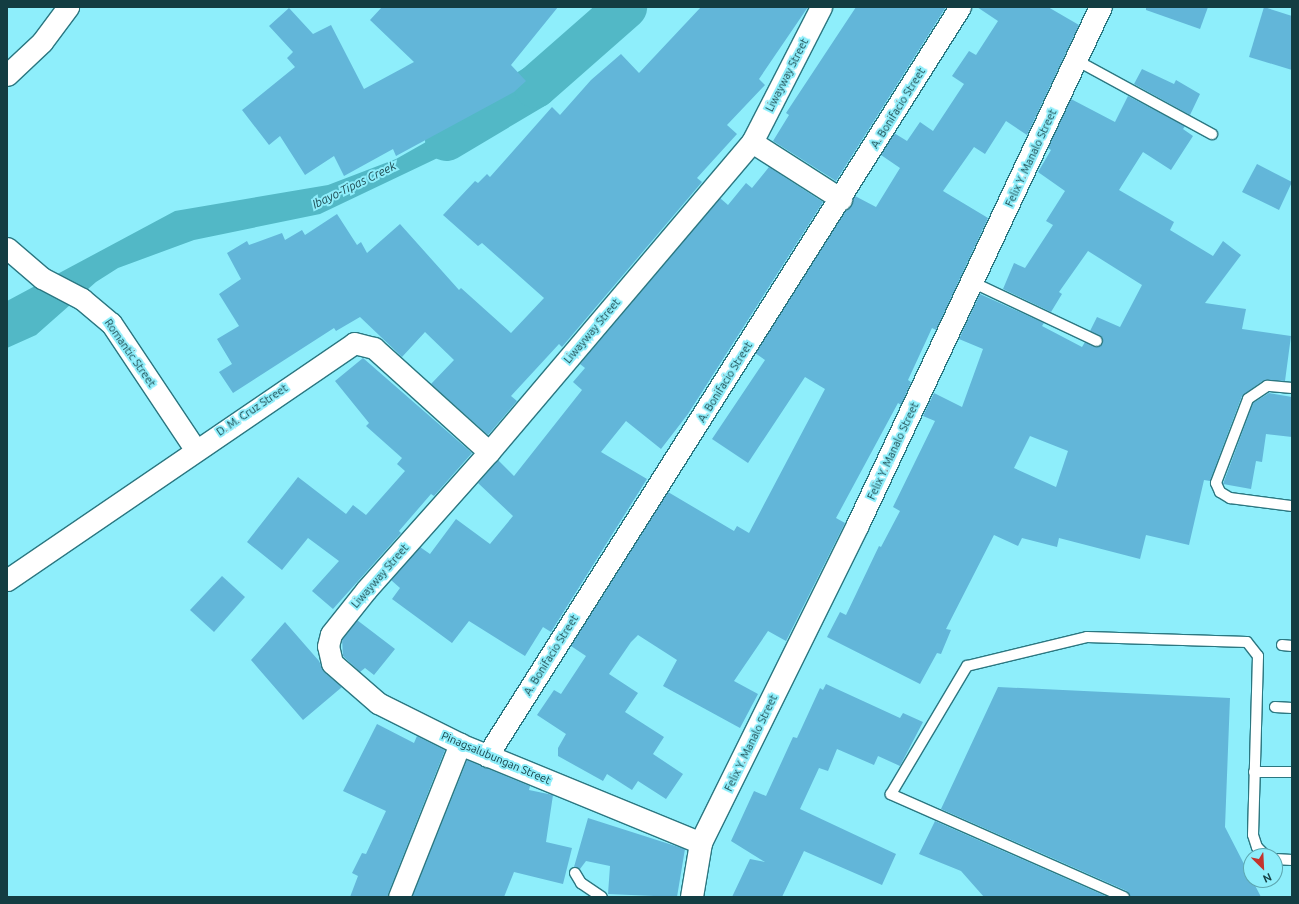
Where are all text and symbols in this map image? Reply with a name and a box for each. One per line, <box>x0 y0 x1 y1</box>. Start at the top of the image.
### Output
street label: Liwayway Street <box>763 36 811 114</box>
street label: A. Bonifacio Street <box>868 65 928 151</box>
street label: Felix Y. Manalo Street <box>1003 107 1059 209</box>
water label: Ibayo-Tipas Creek <box>310 158 398 212</box>
street label: Liwayway Street <box>561 296 623 366</box>
street label: Romantic Street <box>102 316 158 390</box>
street label: A. Bonifacio Street <box>695 339 755 425</box>
street label: D. M. Cruz Street <box>214 381 290 439</box>
street label: Felix Y. Manalo Street <box>865 400 921 502</box>
street label: Liwayway Street <box>349 541 411 611</box>
street label: A. Bonifacio Street <box>521 612 581 698</box>
street label: Felix Y. Manalo Street <box>722 692 780 794</box>
street label: Pinagsalubungan Street <box>439 729 553 787</box>
north arrow <box>1243 848 1283 888</box>
text: N <box>1261 871 1274 885</box>

